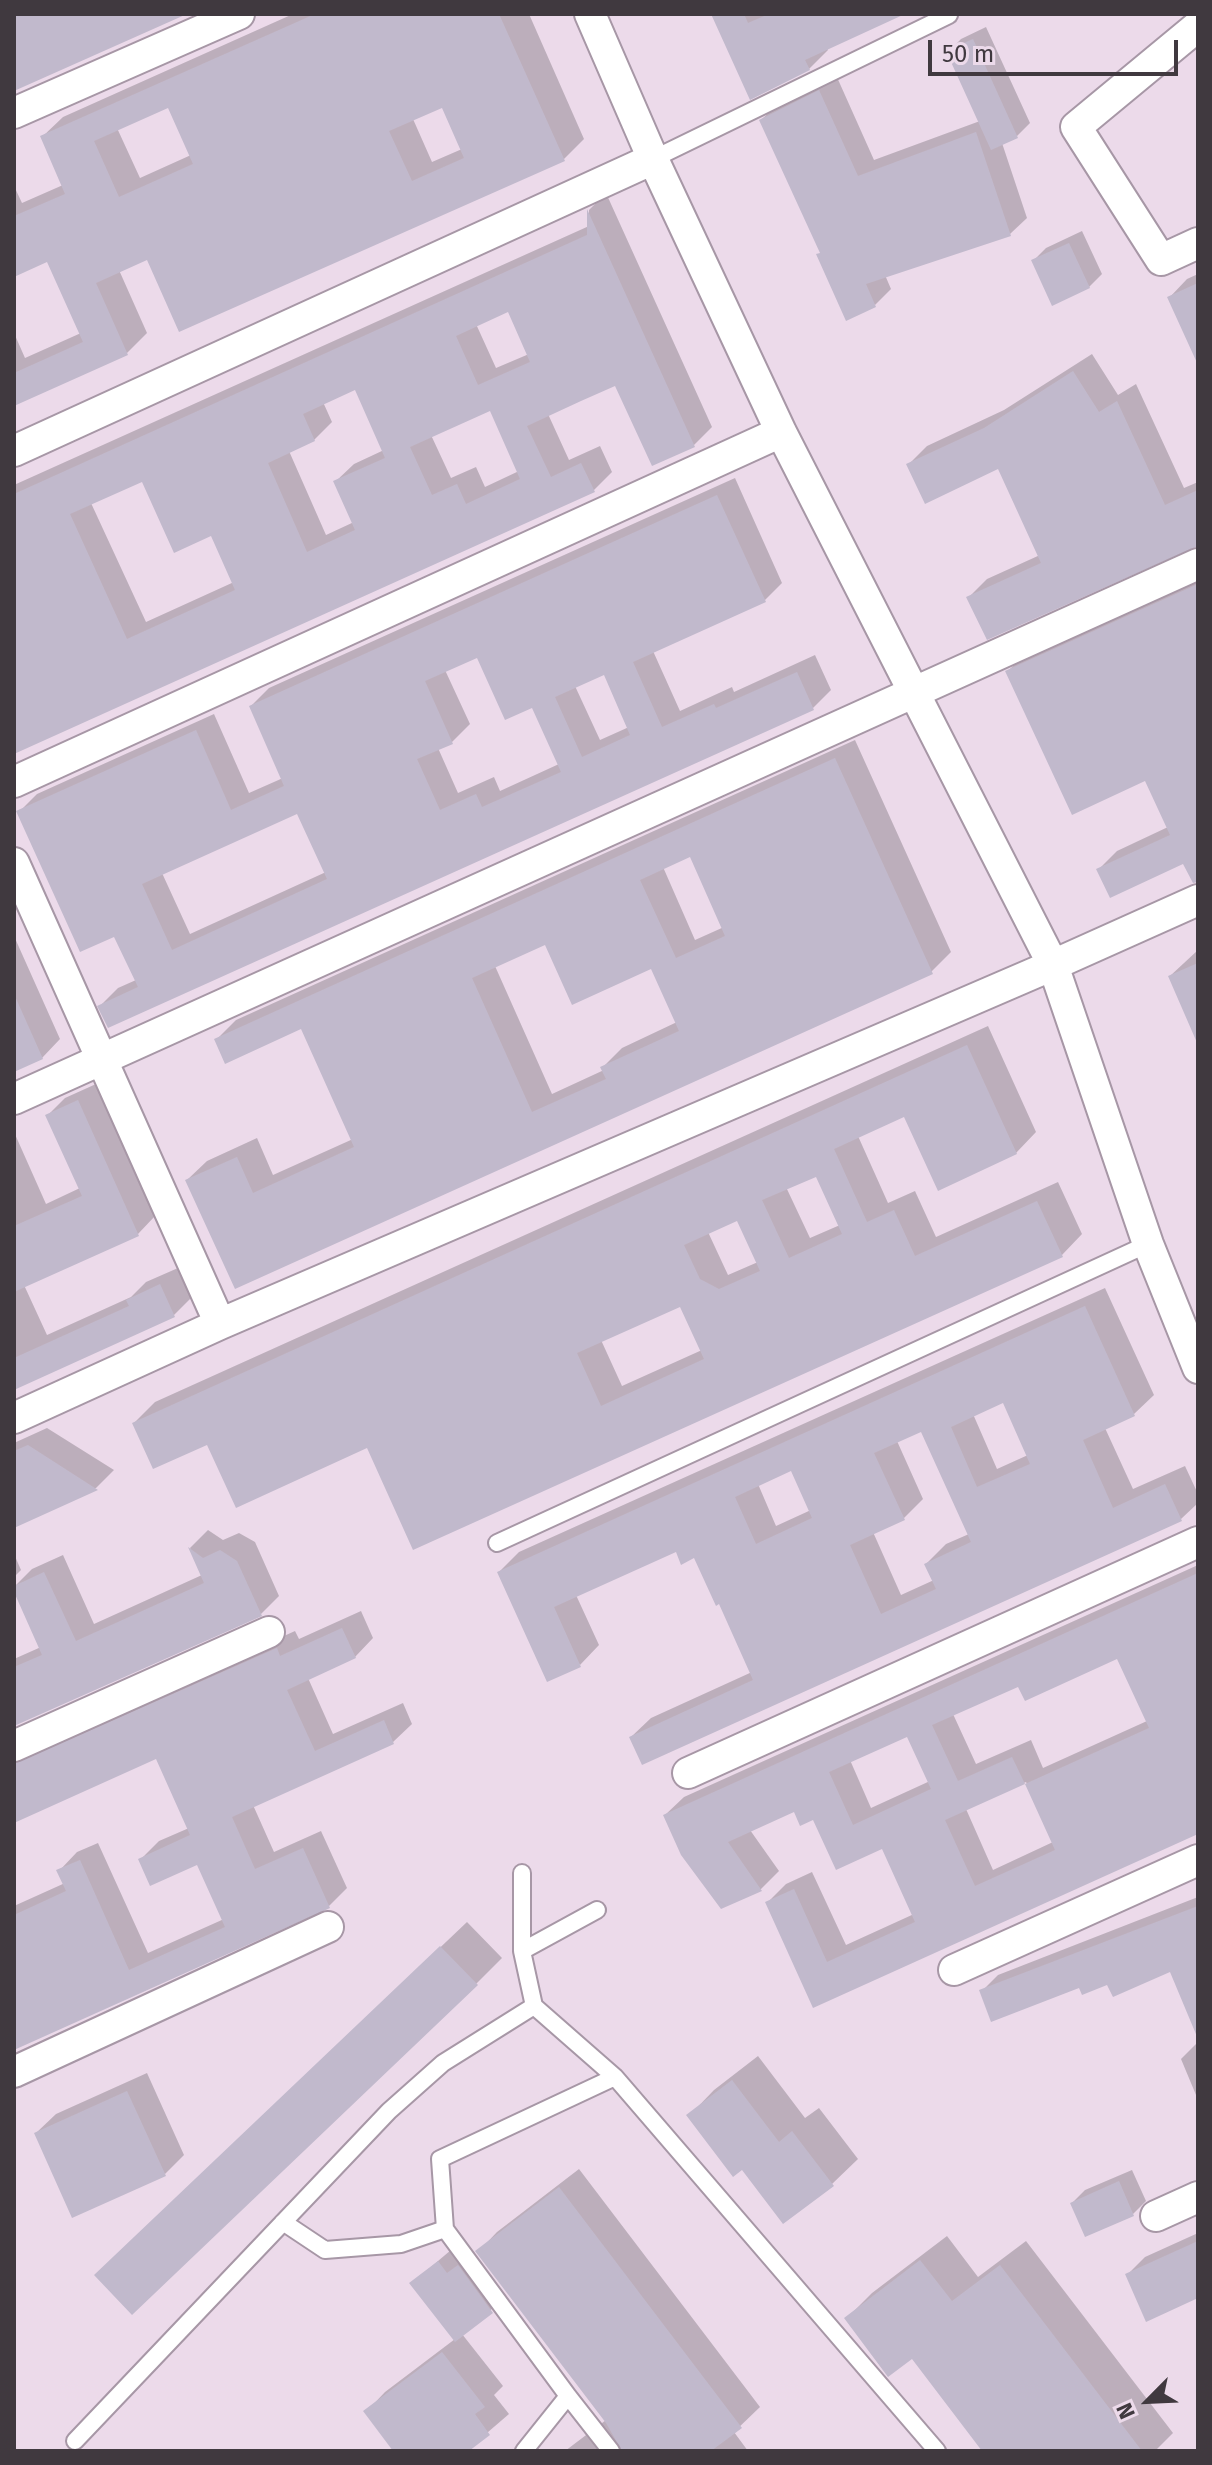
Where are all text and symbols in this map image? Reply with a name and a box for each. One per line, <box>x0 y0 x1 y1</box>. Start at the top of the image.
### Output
scale bar <box>932 24 1182 74</box>
text: 50 m <box>942 40 994 68</box>
north arrow <box>1108 2361 1188 2441</box>
text: N <box>1110 2399 1141 2423</box>

